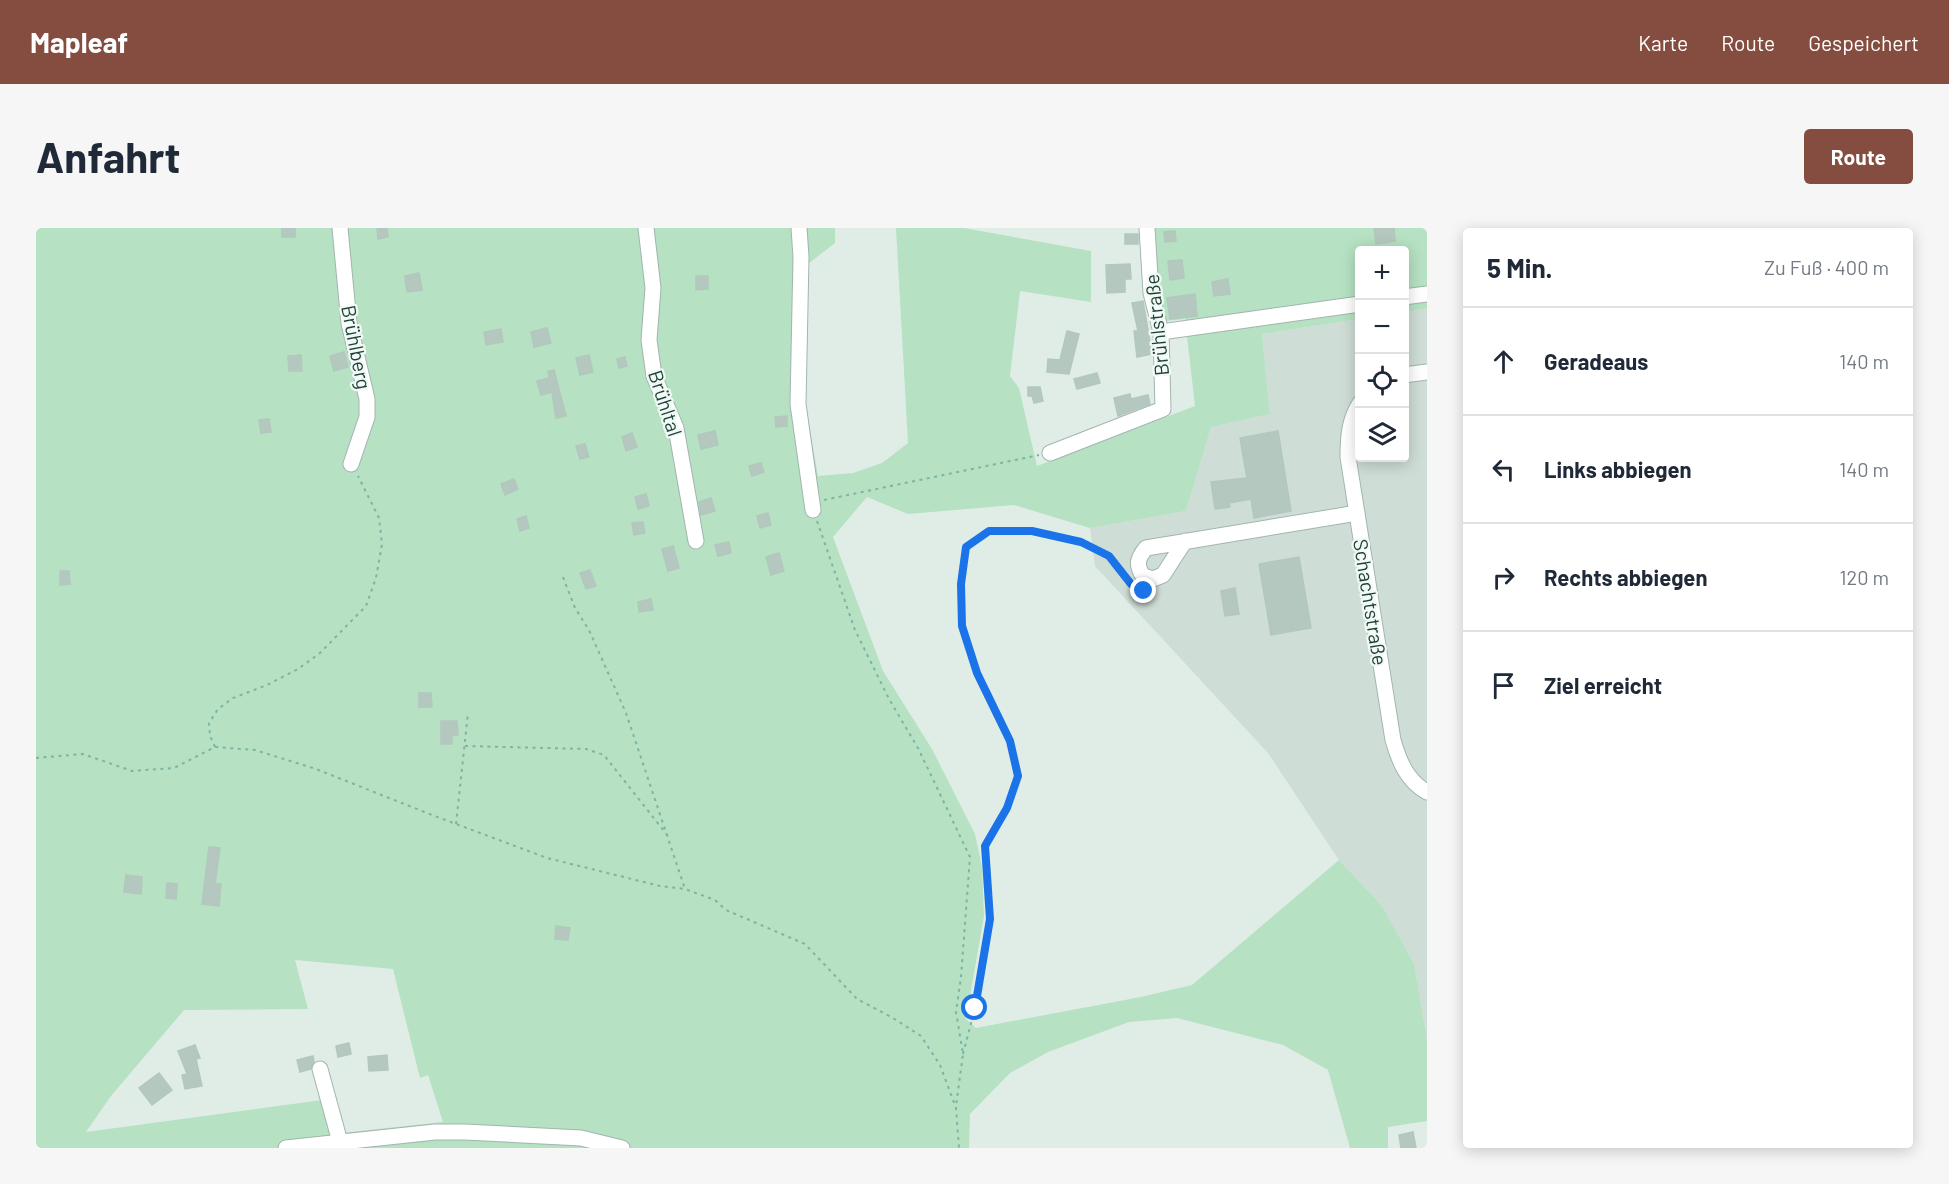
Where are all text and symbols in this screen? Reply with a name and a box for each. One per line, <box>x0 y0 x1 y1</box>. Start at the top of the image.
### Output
text: Mapleaf <box>30 25 128 59</box>
text: Karte <box>1638 30 1688 55</box>
text: Route <box>1721 30 1775 55</box>
text: Gespeichert <box>1808 30 1919 55</box>
button: Route <box>1804 129 1913 184</box>
text: Anfahrt <box>36 131 181 181</box>
map controls <box>1355 246 1409 462</box>
button: + <box>1355 246 1409 300</box>
text: 5 Min. <box>1487 252 1552 283</box>
text: Zu Fuß · 400 m <box>1764 255 1889 279</box>
street label: Brühlstraße <box>1139 273 1173 377</box>
button: − <box>1355 300 1409 354</box>
street label: Brühlberg <box>337 303 377 391</box>
icon: ahead <box>1487 345 1520 378</box>
text: Geradeaus <box>1544 348 1648 374</box>
text: 140 m <box>1839 349 1889 373</box>
button: locate <box>1355 354 1409 408</box>
street label: Brühltal <box>644 367 688 439</box>
button: layers <box>1355 408 1409 462</box>
icon: left <box>1487 453 1520 486</box>
text: Links abbiegen <box>1544 456 1692 482</box>
text: 140 m <box>1839 457 1889 481</box>
street label: Schachtstraße <box>1349 537 1393 667</box>
icon: right <box>1487 561 1520 594</box>
text: Rechts abbiegen <box>1544 564 1707 590</box>
text: 120 m <box>1839 565 1889 589</box>
route end <box>1130 577 1156 603</box>
icon: arrive <box>1487 669 1520 702</box>
text: Ziel erreicht <box>1544 672 1662 698</box>
route start <box>961 994 987 1020</box>

